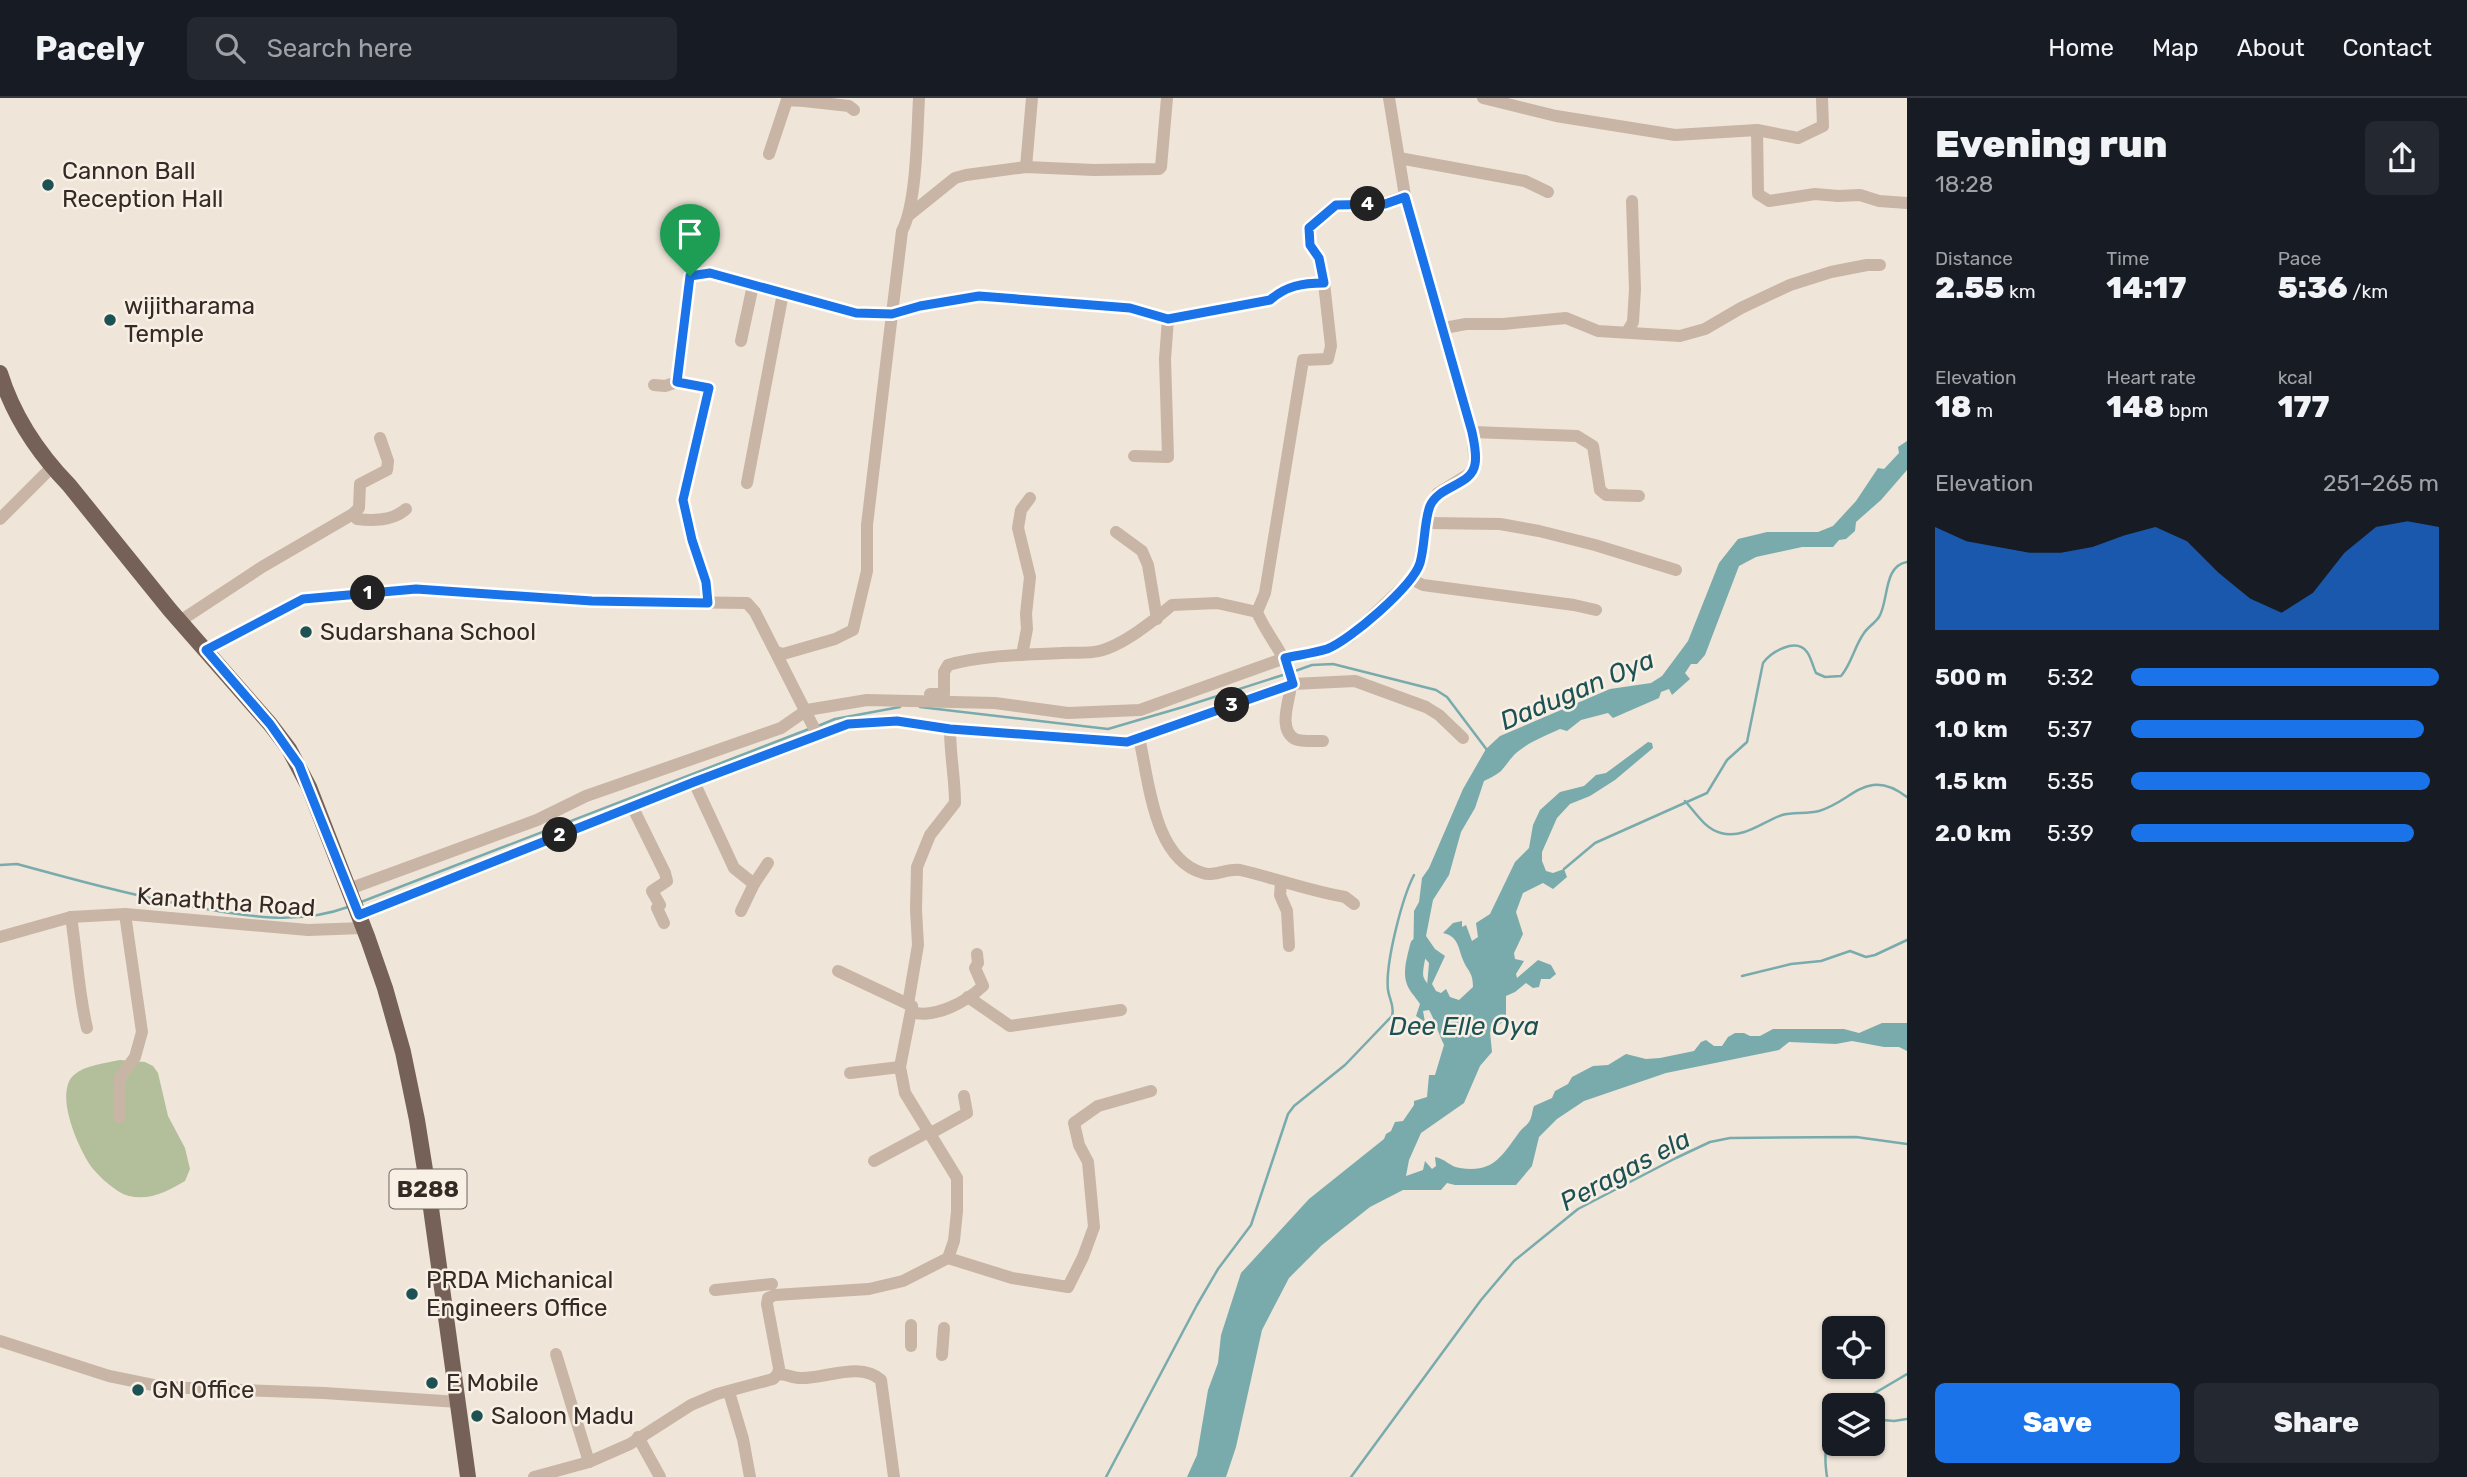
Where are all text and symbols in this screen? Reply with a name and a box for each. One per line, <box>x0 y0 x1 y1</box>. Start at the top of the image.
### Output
search box <box>187 17 677 80</box>
text: Pacely <box>35 29 145 68</box>
icon: search <box>211 29 249 67</box>
text: Search here <box>267 33 412 64</box>
text: Home <box>2048 34 2114 62</box>
text: Map <box>2152 34 2199 62</box>
text: About <box>2237 34 2305 62</box>
text: Contact <box>2343 34 2432 62</box>
text: Evening run <box>1935 121 2168 167</box>
button: share <box>2365 121 2439 195</box>
place label: Cannon Ball Reception Hall <box>62 157 223 213</box>
text: 18:28 <box>1935 170 1994 198</box>
marker: Cannon Ball Reception Hall <box>40 177 56 193</box>
pin: 4 <box>1350 186 1386 222</box>
text: 4 <box>1361 192 1374 215</box>
pin <box>660 204 720 276</box>
icon: arrive <box>671 215 709 253</box>
text: Distance <box>1935 247 2013 270</box>
text: Time <box>2106 247 2149 270</box>
text: Pace <box>2278 247 2321 270</box>
text: 2.55 <box>1935 270 2004 306</box>
text: 14:17 <box>2106 270 2186 306</box>
text: 5:36 <box>2278 270 2348 306</box>
text: km <box>2004 280 2036 303</box>
text: /km <box>2348 280 2388 303</box>
place label: wijitharama Temple <box>124 292 255 348</box>
marker: wijitharama Temple <box>102 312 118 328</box>
text: Elevation <box>1935 366 2016 389</box>
text: Heart rate <box>2106 366 2196 389</box>
text: kcal <box>2278 366 2313 389</box>
text: 18 <box>1935 389 1972 425</box>
text: 148 <box>2106 389 2164 425</box>
text: 177 <box>2278 389 2329 425</box>
text: m <box>1972 399 1993 422</box>
text: bpm <box>2164 399 2208 422</box>
text: Elevation <box>1935 469 2034 497</box>
text: 251–265 m <box>2323 469 2439 497</box>
pin: 1 <box>350 575 386 610</box>
text: 1 <box>363 581 372 604</box>
place label: Sudarshana School <box>320 618 536 646</box>
marker: Sudarshana School <box>298 624 314 640</box>
water label: Dadugan Oya <box>1495 644 1659 737</box>
text: 500 m <box>1935 663 2007 691</box>
text: 5:32 <box>2047 663 2094 691</box>
pin: 3 <box>1214 688 1250 722</box>
text: 3 <box>1225 693 1238 716</box>
text: 1.0 km <box>1935 715 2008 743</box>
text: 5:37 <box>2047 715 2092 743</box>
text: 1.5 km <box>1935 767 2007 795</box>
text: 5:35 <box>2047 767 2094 795</box>
pin: 2 <box>542 818 578 852</box>
text: 2.0 km <box>1935 819 2011 847</box>
text: 5:39 <box>2047 819 2094 847</box>
text: 2 <box>553 823 566 846</box>
street label: Kanaththa Road <box>136 882 316 922</box>
water label: Dee Elle Oya <box>1389 1011 1539 1042</box>
water label: Peragas ela <box>1555 1123 1696 1218</box>
road number: B288 <box>390 1170 466 1208</box>
place label: PRDA Michanical Engineers Office <box>426 1266 613 1322</box>
marker: PRDA Michanical Engineers Office <box>404 1286 420 1302</box>
map controls <box>1822 1316 1885 1456</box>
button: locate <box>1822 1316 1885 1379</box>
place label: E Mobile <box>446 1369 539 1397</box>
marker: E Mobile <box>424 1375 440 1391</box>
place label: GN Office <box>152 1376 254 1404</box>
marker: GN Office <box>130 1382 146 1398</box>
button: Save <box>1935 1383 2180 1463</box>
button: Share <box>2194 1383 2439 1463</box>
button: layers <box>1822 1393 1885 1456</box>
place label: Saloon Madu <box>491 1402 634 1430</box>
marker: Saloon Madu <box>469 1408 485 1424</box>

